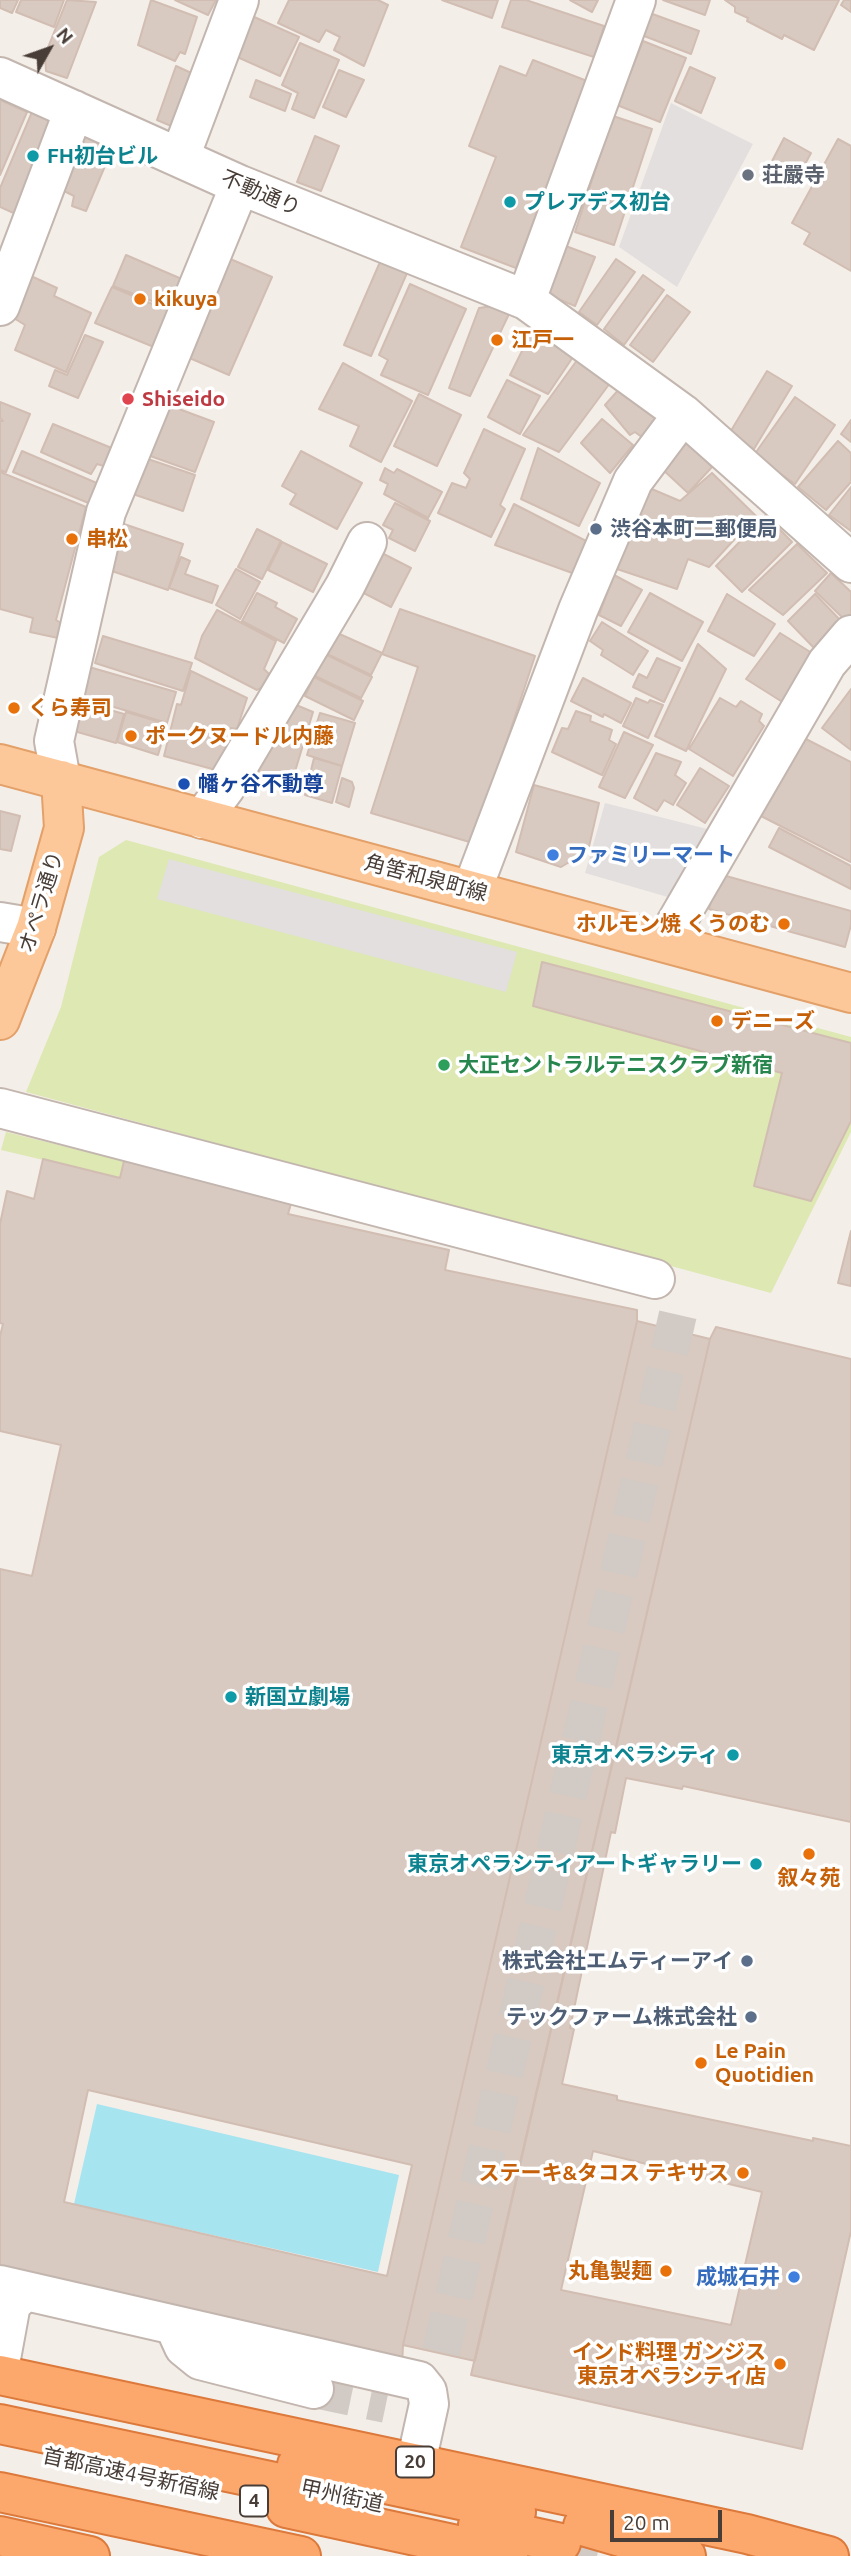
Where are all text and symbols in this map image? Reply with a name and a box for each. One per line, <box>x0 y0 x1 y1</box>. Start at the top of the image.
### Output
north arrow <box>14 14 84 84</box>
text: N <box>52 23 78 48</box>
place label: FH初台ビル <box>47 143 158 169</box>
marker: FH初台ビル <box>25 148 41 164</box>
place label: 荘嚴寺 <box>762 162 825 188</box>
street label: 不動通り <box>217 165 305 221</box>
marker: 荘嚴寺 <box>740 167 756 183</box>
place label: プレアデス初台 <box>524 189 671 215</box>
marker: プレアデス初台 <box>502 194 518 210</box>
place label: kikuya <box>154 286 218 312</box>
marker: kikuya <box>132 291 148 307</box>
place label: 江戸一 <box>511 327 574 353</box>
marker: 江戸一 <box>489 332 505 348</box>
place label: Shiseido <box>142 386 225 412</box>
marker: Shiseido <box>120 391 136 407</box>
place label: 渋谷本町二郵便局 <box>610 516 778 542</box>
marker: 渋谷本町二郵便局 <box>588 521 604 537</box>
place label: 串松 <box>86 526 128 552</box>
marker: 串松 <box>64 531 80 547</box>
place label: くら寿司 <box>28 695 112 721</box>
marker: くら寿司 <box>6 700 22 716</box>
place label: ポークヌードル内藤 <box>145 723 334 749</box>
marker: ポークヌードル内藤 <box>123 728 139 744</box>
place label: 幡ヶ谷不動尊 <box>198 771 324 797</box>
marker: 幡ヶ谷不動尊 <box>176 776 192 792</box>
place label: ファミリーマート <box>567 842 735 868</box>
marker: ファミリーマート <box>545 847 561 863</box>
street label: オペラ通り <box>14 848 68 956</box>
street label: 角筈和泉町線 <box>362 850 490 906</box>
place label: ホルモン焼 くうのむ <box>576 911 770 937</box>
marker: ホルモン焼 くうのむ <box>776 916 792 932</box>
place label: デニーズ <box>731 1008 815 1034</box>
marker: デニーズ <box>709 1013 725 1029</box>
place label: 大正セントラルテニスクラブ新宿 <box>458 1052 773 1078</box>
marker: 大正セントラルテニスクラブ新宿 <box>436 1057 452 1073</box>
place label: 新国立劇場 <box>245 1684 350 1710</box>
marker: 新国立劇場 <box>223 1689 239 1705</box>
place label: 東京オペラシティ <box>551 1742 719 1768</box>
marker: 東京オペラシティ <box>725 1747 741 1763</box>
marker: 叙々苑 <box>801 1846 817 1862</box>
place label: 東京オペラシティアートギャラリー <box>407 1851 742 1877</box>
marker: 東京オペラシティアートギャラリー <box>748 1856 764 1872</box>
place label: 叙々苑 <box>778 1865 840 1891</box>
place label: 株式会社エムティーアイ <box>502 1948 733 1974</box>
marker: 株式会社エムティーアイ <box>739 1953 755 1969</box>
place label: テックファーム株式会社 <box>506 2004 737 2030</box>
marker: テックファーム株式会社 <box>743 2009 759 2025</box>
place label: Le Pain Quotidien <box>715 2038 814 2088</box>
marker: Le Pain Quotidien <box>693 2055 709 2071</box>
place label: ステーキ&タコス テキサス <box>478 2160 729 2186</box>
marker: ステーキ&タコス テキサス <box>735 2165 751 2181</box>
place label: 丸亀製麺 <box>568 2258 652 2284</box>
marker: 丸亀製麺 <box>658 2263 674 2279</box>
place label: 成城石井 <box>696 2264 780 2290</box>
marker: 成城石井 <box>786 2269 802 2285</box>
place label: インド料理 ガンジス 東京オペラシティ店 <box>572 2339 766 2389</box>
marker: インド料理 ガンジス 東京オペラシティ店 <box>772 2356 788 2372</box>
street label: 首都高速4号新宿線 <box>40 2443 222 2505</box>
road number: 20 <box>396 2446 434 2478</box>
street label: 甲州街道 <box>298 2475 386 2517</box>
road number: 4 <box>240 2486 268 2516</box>
scale bar <box>613 2496 725 2540</box>
text: 20 m <box>623 2510 670 2534</box>

